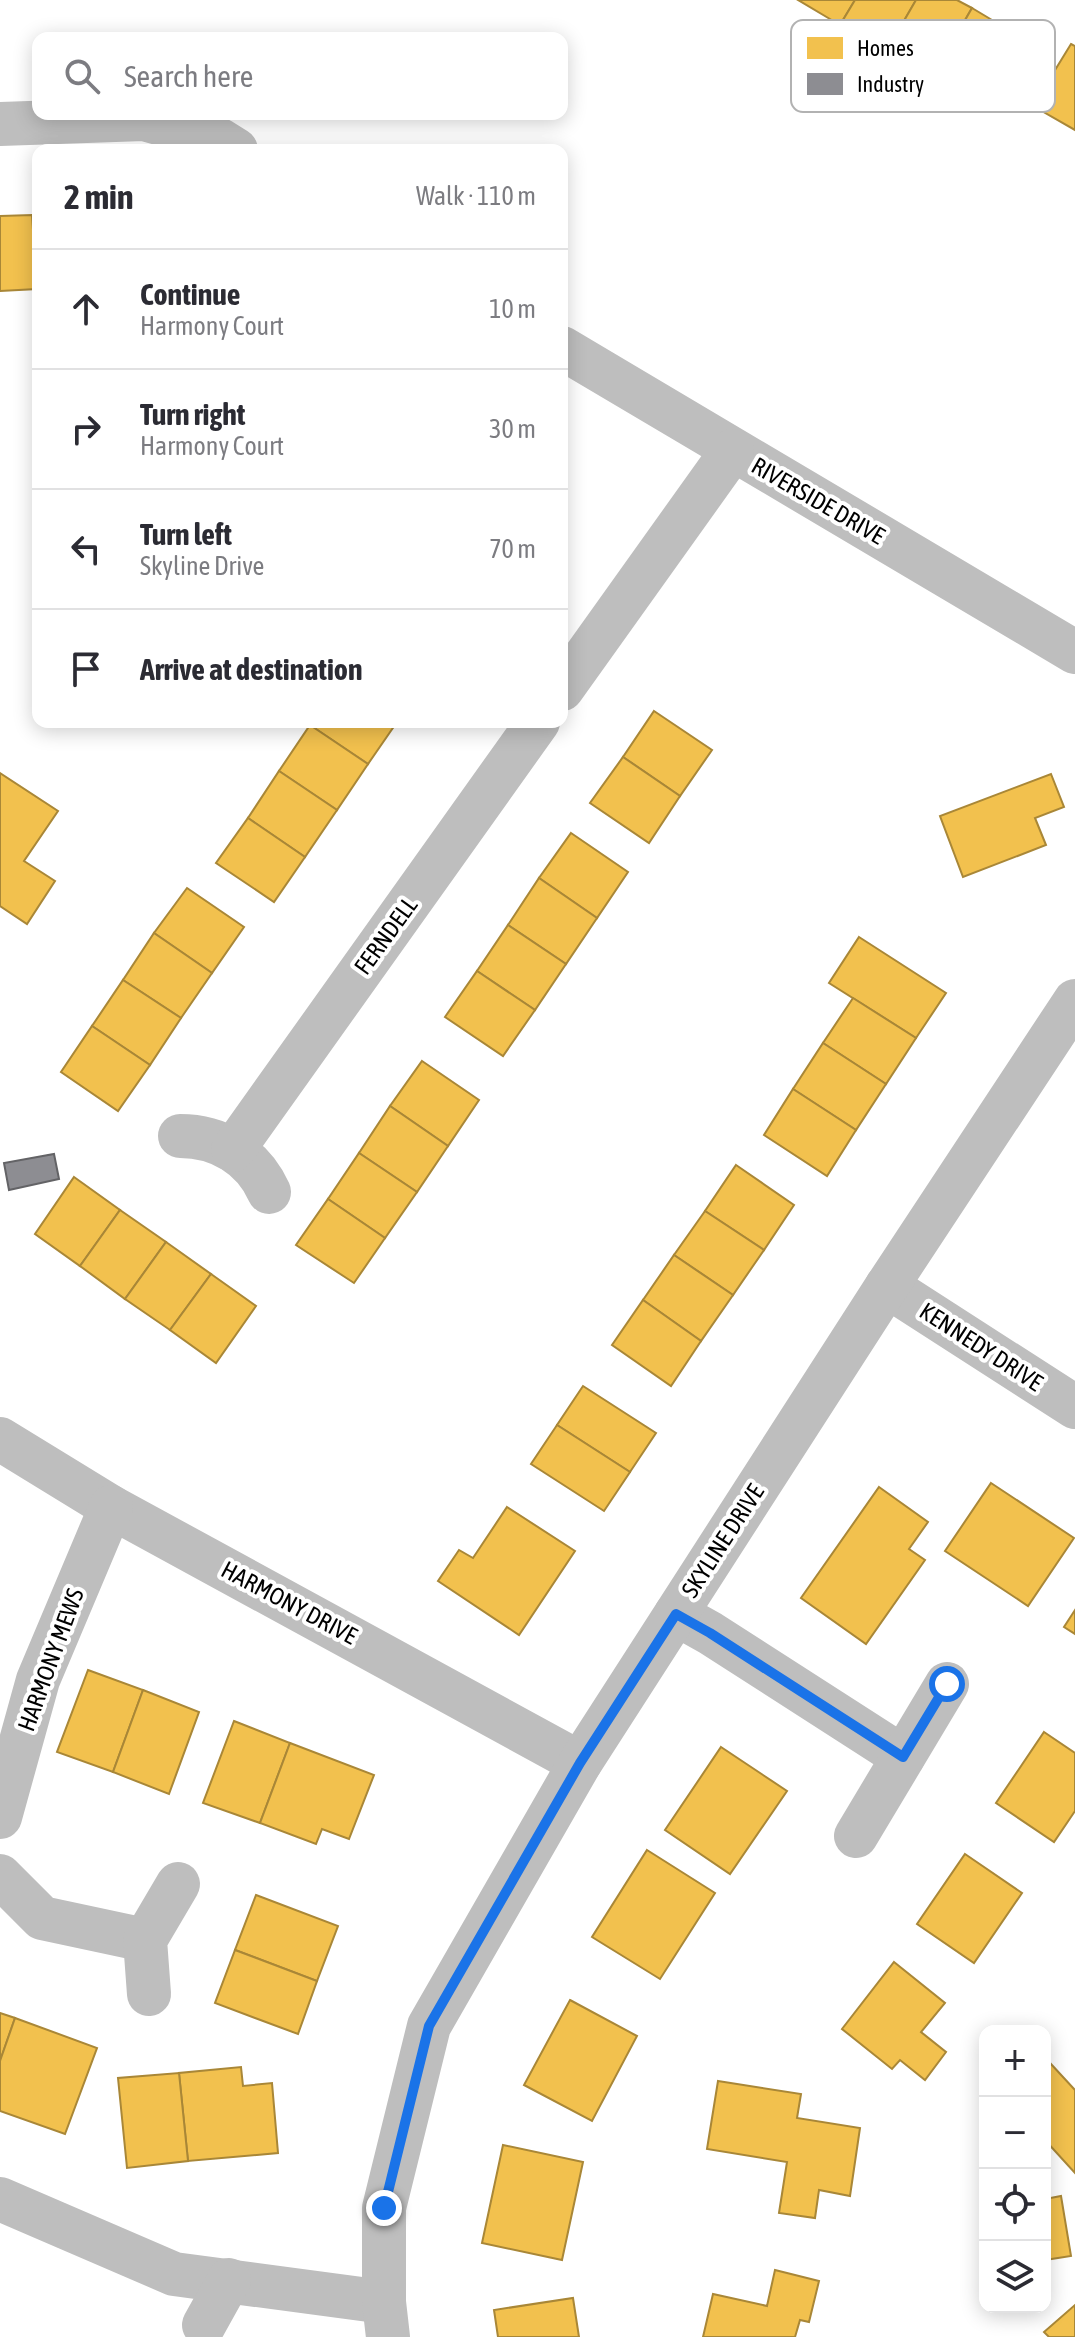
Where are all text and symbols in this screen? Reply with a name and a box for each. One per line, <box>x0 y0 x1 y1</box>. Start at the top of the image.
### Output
legend <box>791 20 1055 112</box>
search box <box>32 32 568 120</box>
text: Homes <box>857 35 914 61</box>
icon: search <box>60 54 104 98</box>
text: Search here <box>124 59 253 93</box>
text: Industry <box>857 71 924 97</box>
text: 2 min <box>64 177 133 216</box>
text: Walk · 110 m <box>416 181 536 211</box>
text: Continue <box>140 277 240 311</box>
icon: ahead <box>64 287 108 331</box>
text: 10 m <box>489 294 536 324</box>
text: Harmony Court <box>140 311 284 341</box>
text: Turn right <box>140 397 246 431</box>
icon: right <box>64 407 108 451</box>
text: 30 m <box>489 414 536 444</box>
text: Harmony Court <box>140 431 284 461</box>
street label: RIVERSIDE DRIVE <box>747 452 889 549</box>
text: Turn left <box>140 517 232 551</box>
icon: left <box>64 527 108 571</box>
text: 70 m <box>489 534 536 564</box>
text: Skyline Drive <box>140 551 264 581</box>
icon: arrive <box>64 647 108 691</box>
text: Arrive at destination <box>140 652 362 686</box>
street label: FERNDELL <box>349 891 423 979</box>
street label: KENNEDY DRIVE <box>915 1297 1048 1396</box>
street label: SKYLINE DRIVE <box>676 1479 769 1602</box>
street label: HARMONY DRIVE <box>217 1556 362 1650</box>
street label: HARMONY MEWS <box>12 1585 89 1735</box>
route start <box>929 1666 965 1702</box>
map controls <box>979 2025 1051 2313</box>
button: + <box>979 2025 1051 2097</box>
button: − <box>979 2097 1051 2169</box>
button: locate <box>979 2169 1051 2241</box>
route end <box>366 2190 402 2226</box>
button: layers <box>979 2241 1051 2313</box>

